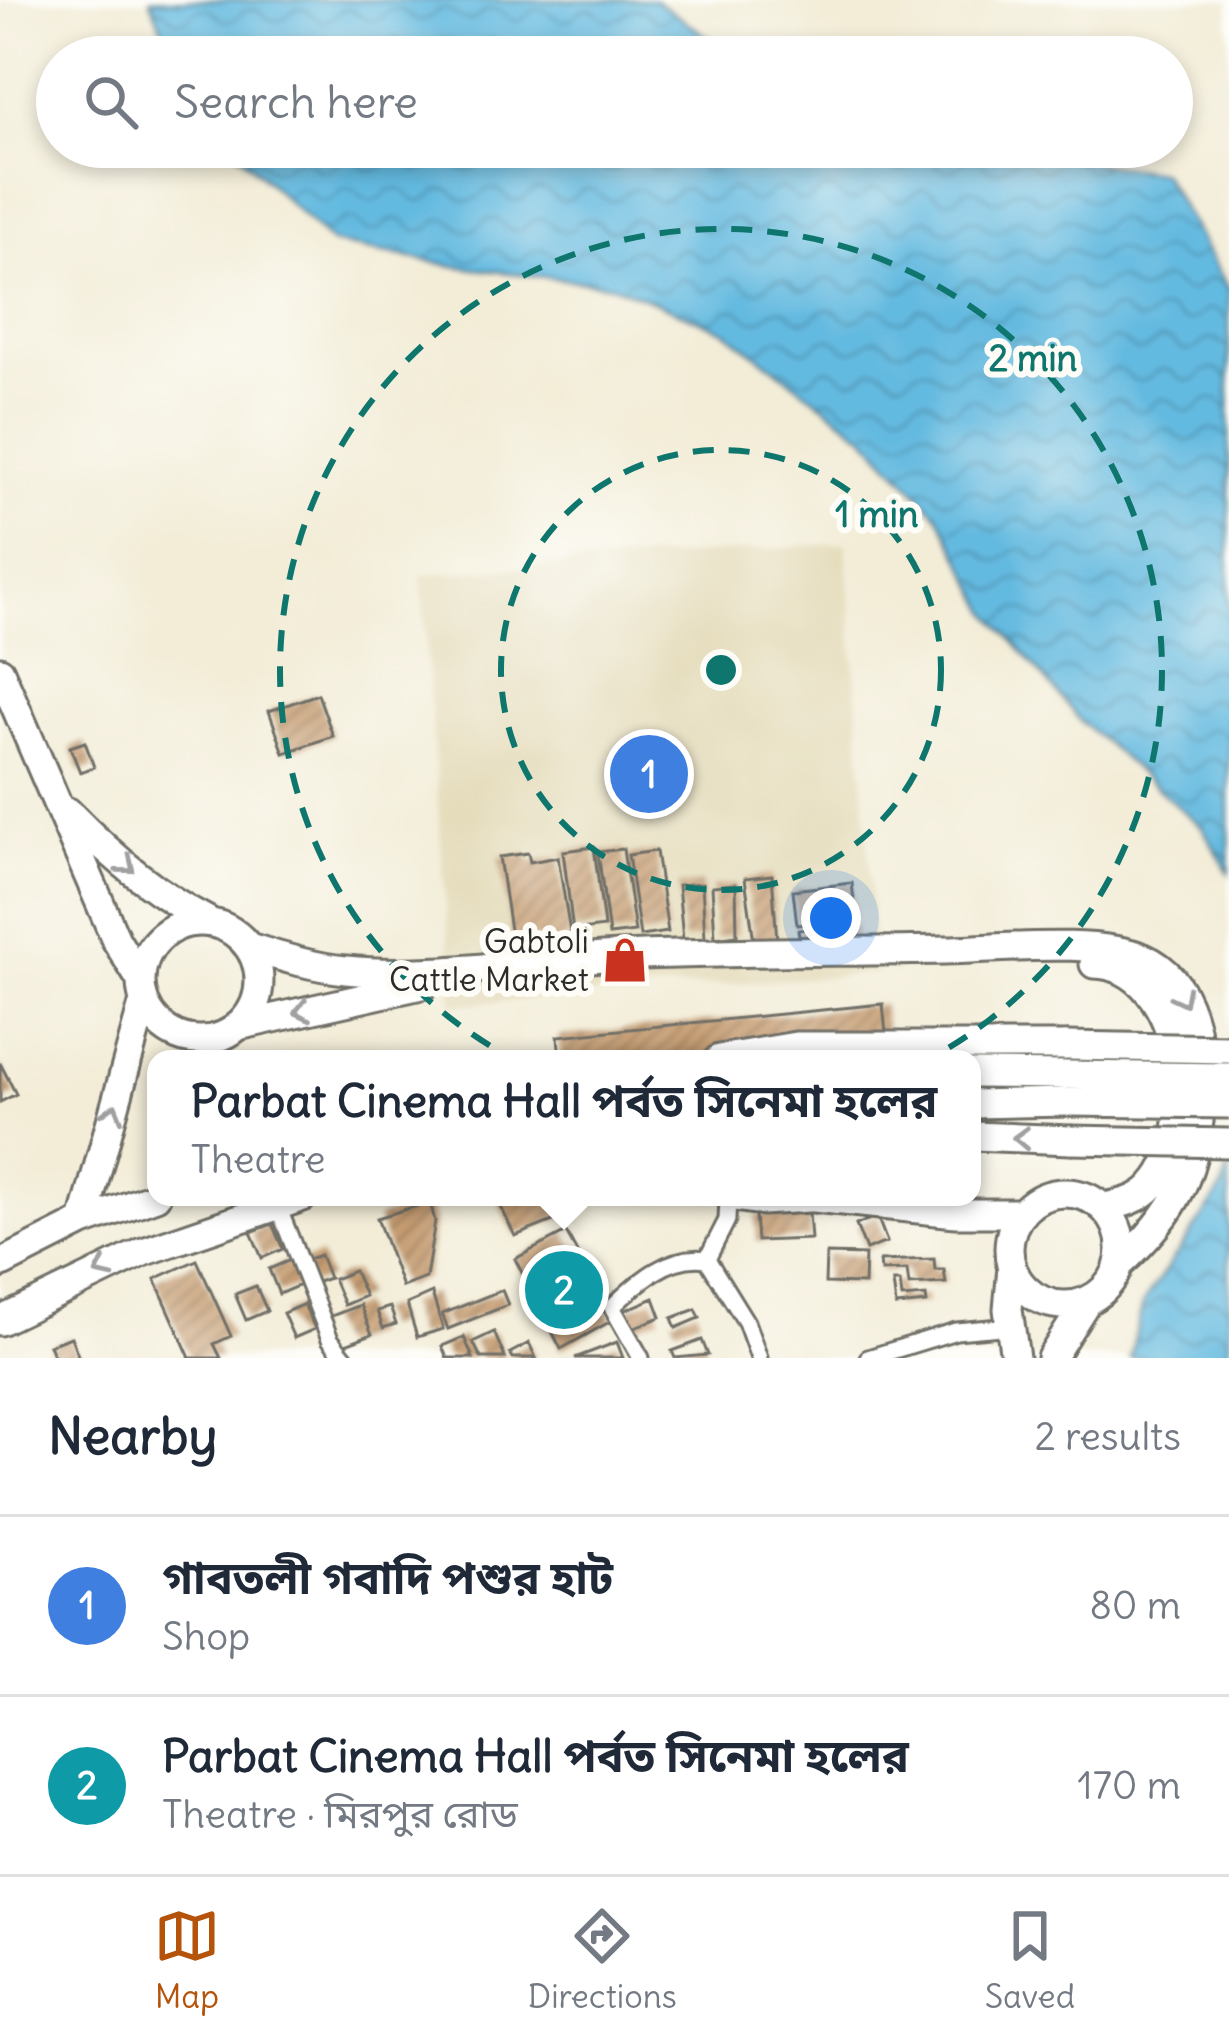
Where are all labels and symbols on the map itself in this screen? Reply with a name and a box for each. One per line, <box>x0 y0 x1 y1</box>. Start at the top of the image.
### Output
text: 2 min <box>989 336 1078 381</box>
text: 1 min <box>835 492 919 537</box>
centre of rings <box>700 649 742 691</box>
pin: 1 <box>610 729 688 819</box>
one-way arrow <box>113 851 135 873</box>
your location <box>801 888 861 948</box>
place label: Gabtoli Cattle Market <box>389 920 589 1000</box>
shop icon: Gabtoli Cattle Market <box>600 935 650 985</box>
one-way arrow <box>1167 986 1190 1008</box>
one-way arrow <box>293 997 313 1022</box>
one-way arrow <box>99 1102 124 1123</box>
one-way arrow <box>1012 1125 1030 1151</box>
pin: 2 <box>525 1245 603 1335</box>
one-way arrow <box>94 1256 115 1279</box>

